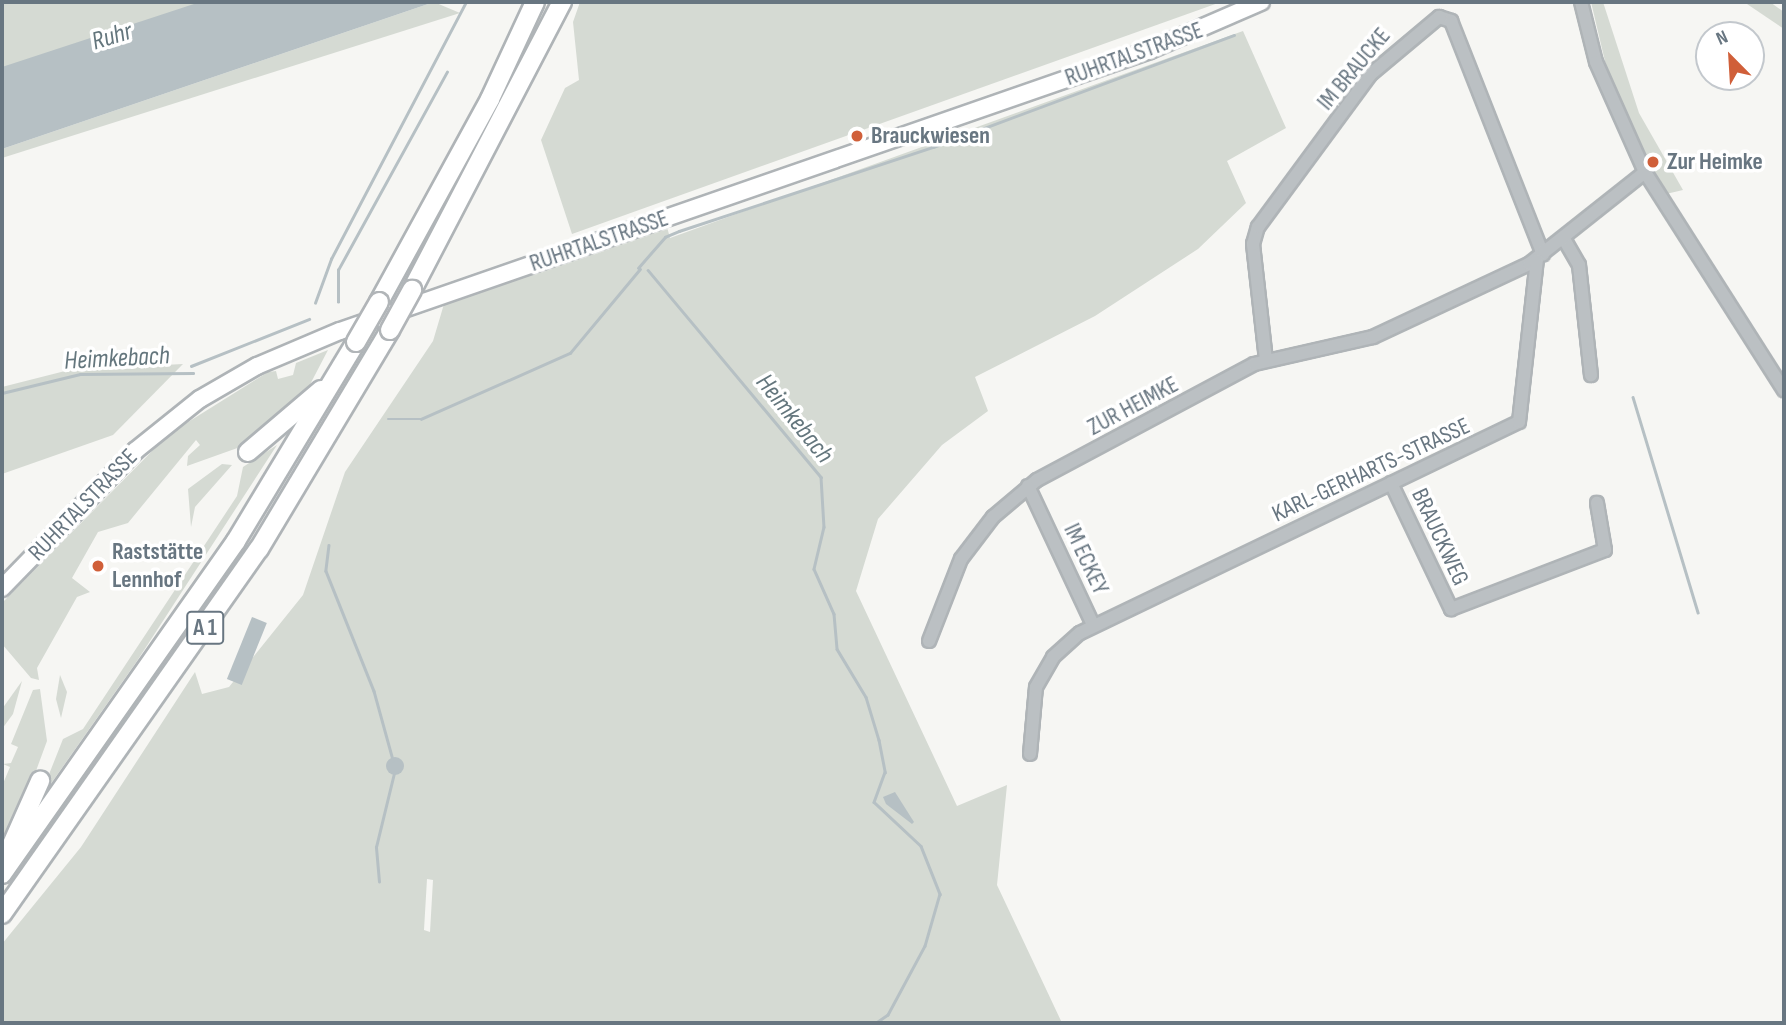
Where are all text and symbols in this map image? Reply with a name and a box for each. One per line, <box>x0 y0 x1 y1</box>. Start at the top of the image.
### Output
water label: Ruhr <box>88 16 136 58</box>
street label: RUHRTALSTRASSE <box>1061 16 1207 92</box>
north arrow <box>1695 21 1765 91</box>
street label: IM BRAUCKE <box>1311 22 1397 116</box>
text: N <box>1713 26 1731 51</box>
place label: Brauckwiesen <box>871 122 990 150</box>
marker: Brauckwiesen <box>849 128 865 144</box>
place label: Zur Heimke <box>1667 148 1763 176</box>
marker: Zur Heimke <box>1645 154 1661 170</box>
street label: RUHRTALSTRASSE <box>526 204 672 278</box>
water label: Heimkebach <box>63 341 171 377</box>
water label: Heimkebach <box>749 368 839 470</box>
street label: ZUR HEIMKE <box>1083 370 1183 442</box>
street label: KARL-GERHARTS-STRASSE <box>1268 412 1474 528</box>
street label: RUHRTALSTRASSE <box>22 443 144 567</box>
street label: BRAUCKWEG <box>1405 484 1475 590</box>
street label: IM ECKEY <box>1057 519 1115 599</box>
place label: Raststätte Lennhof <box>112 538 203 594</box>
marker: Raststätte Lennhof <box>90 558 106 574</box>
road number: A 1 <box>186 608 224 648</box>

